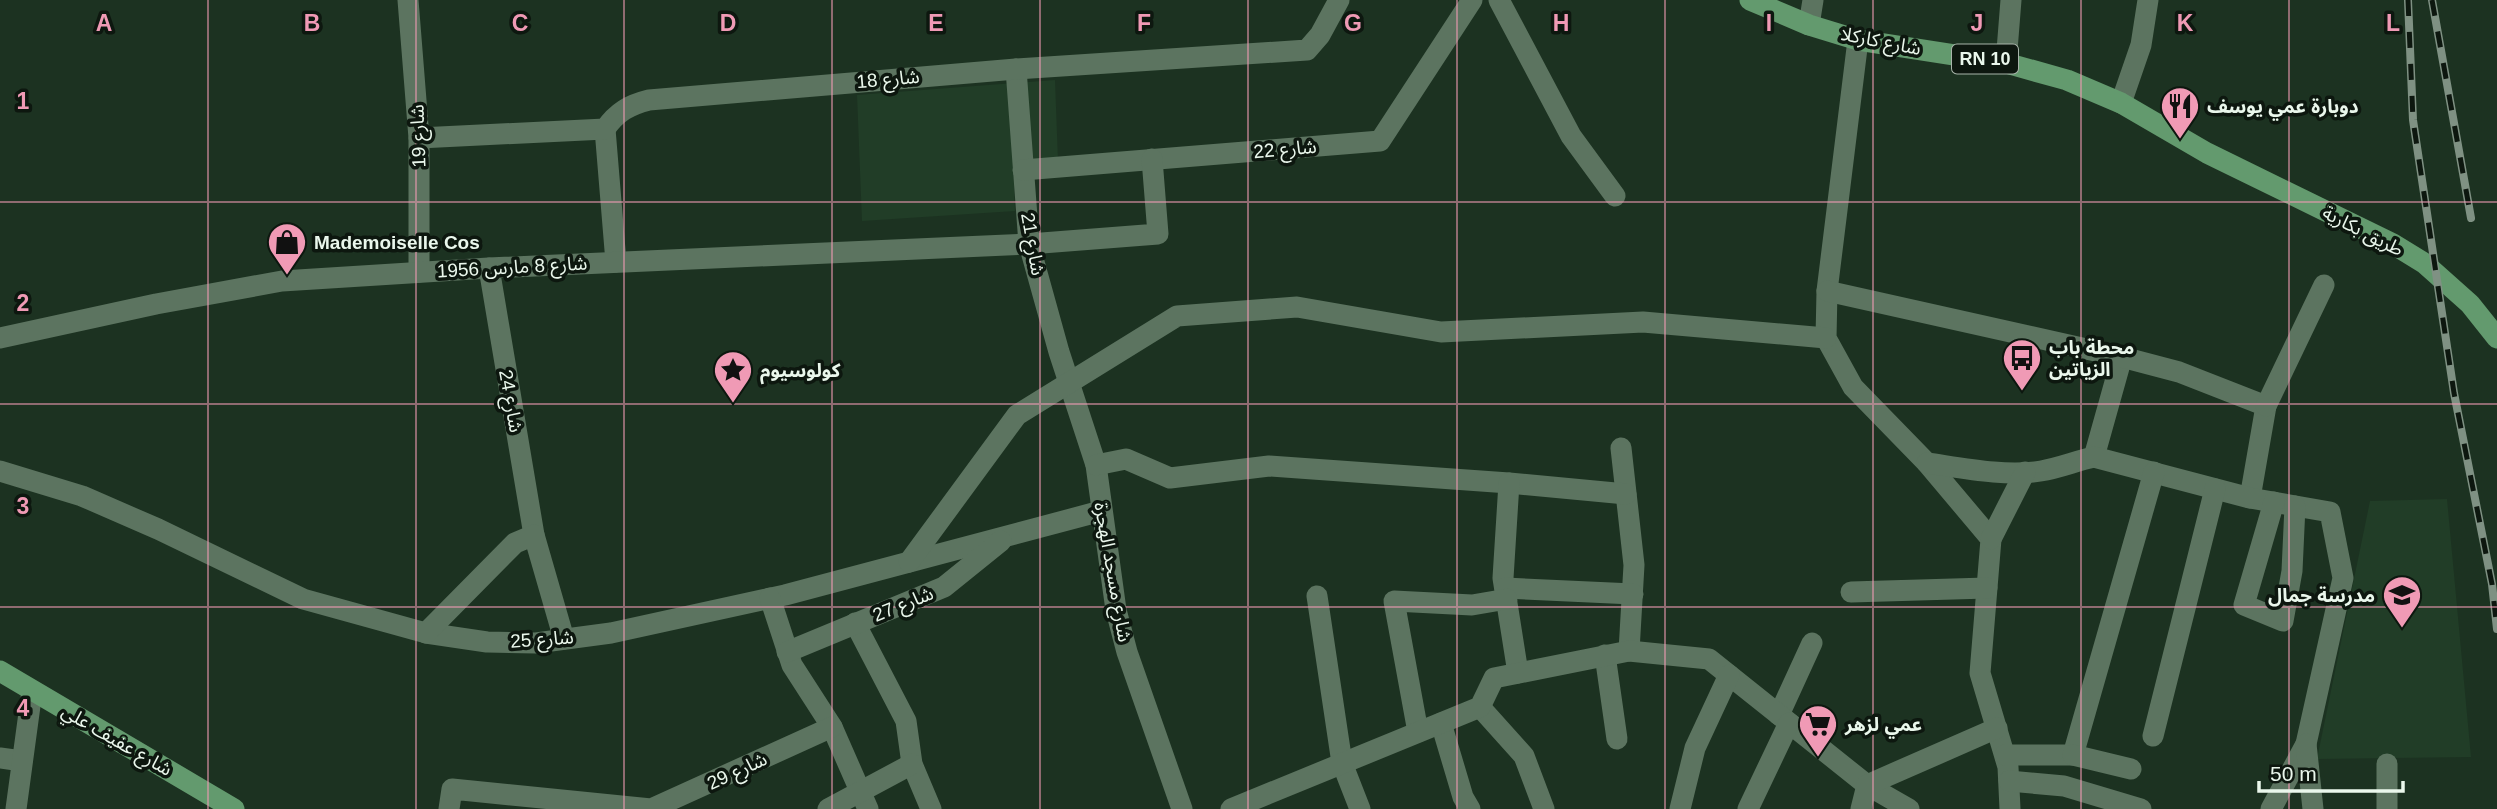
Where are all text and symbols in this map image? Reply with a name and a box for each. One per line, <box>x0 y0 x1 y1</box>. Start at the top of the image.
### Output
text: A <box>96 10 112 36</box>
text: B <box>304 10 320 36</box>
text: C <box>512 10 528 36</box>
text: D <box>720 10 736 36</box>
text: E <box>928 10 944 36</box>
text: F <box>1137 10 1151 36</box>
text: G <box>1344 10 1362 36</box>
text: H <box>1553 10 1569 36</box>
text: I <box>1766 10 1772 36</box>
text: J <box>1971 10 1983 36</box>
text: K <box>2177 10 2194 36</box>
text: L <box>2386 10 2400 36</box>
street label: شارع كاركلا <box>1839 23 1923 62</box>
road number: RN 10 <box>1952 44 2018 74</box>
street label: شارع 18 <box>855 66 921 95</box>
restaurant icon: دوبارة عمي يوسف <box>2159 85 2201 140</box>
text: 1 <box>17 88 30 114</box>
place label: دوبارة عمي يوسف <box>2207 96 2359 121</box>
street label: شارع 19 <box>406 104 433 168</box>
street label: شارع 22 <box>1252 136 1318 165</box>
street label: طريق بكارية <box>2319 202 2407 261</box>
street label: شارع 21 <box>1014 211 1049 278</box>
shop icon: Mademoiselle Cos <box>266 221 308 276</box>
place label: Mademoiselle Cos <box>314 232 480 253</box>
street label: شارع 8 مارس 1956 <box>436 253 588 284</box>
text: 2 <box>17 290 29 316</box>
bus stop icon: محطة باب الزياتين <box>2001 337 2043 392</box>
place label: محطة باب الزياتين <box>2049 337 2134 381</box>
place icon: كولوسيوم <box>712 349 754 404</box>
place label: كولوسيوم <box>760 360 841 385</box>
street label: شارع 24 <box>492 368 527 435</box>
text: 3 <box>17 493 29 519</box>
street label: شارع مسجد الهجرة <box>1087 500 1136 644</box>
school or university icon: مدرسة جمال <box>2381 574 2423 629</box>
street label: شارع 27 <box>870 582 937 628</box>
place label: مدرسة جمال <box>2268 585 2375 607</box>
street label: شارع 25 <box>510 626 575 655</box>
text: 4 <box>17 695 30 721</box>
street label: شارع عفيف علي <box>56 700 176 784</box>
supermarket icon: عمي لزهر <box>1797 703 1839 758</box>
place label: عمي لزهر <box>1844 714 1922 739</box>
street label: شارع 29 <box>704 748 771 797</box>
scale bar <box>2259 750 2402 794</box>
text: 50 m <box>2270 762 2317 785</box>

